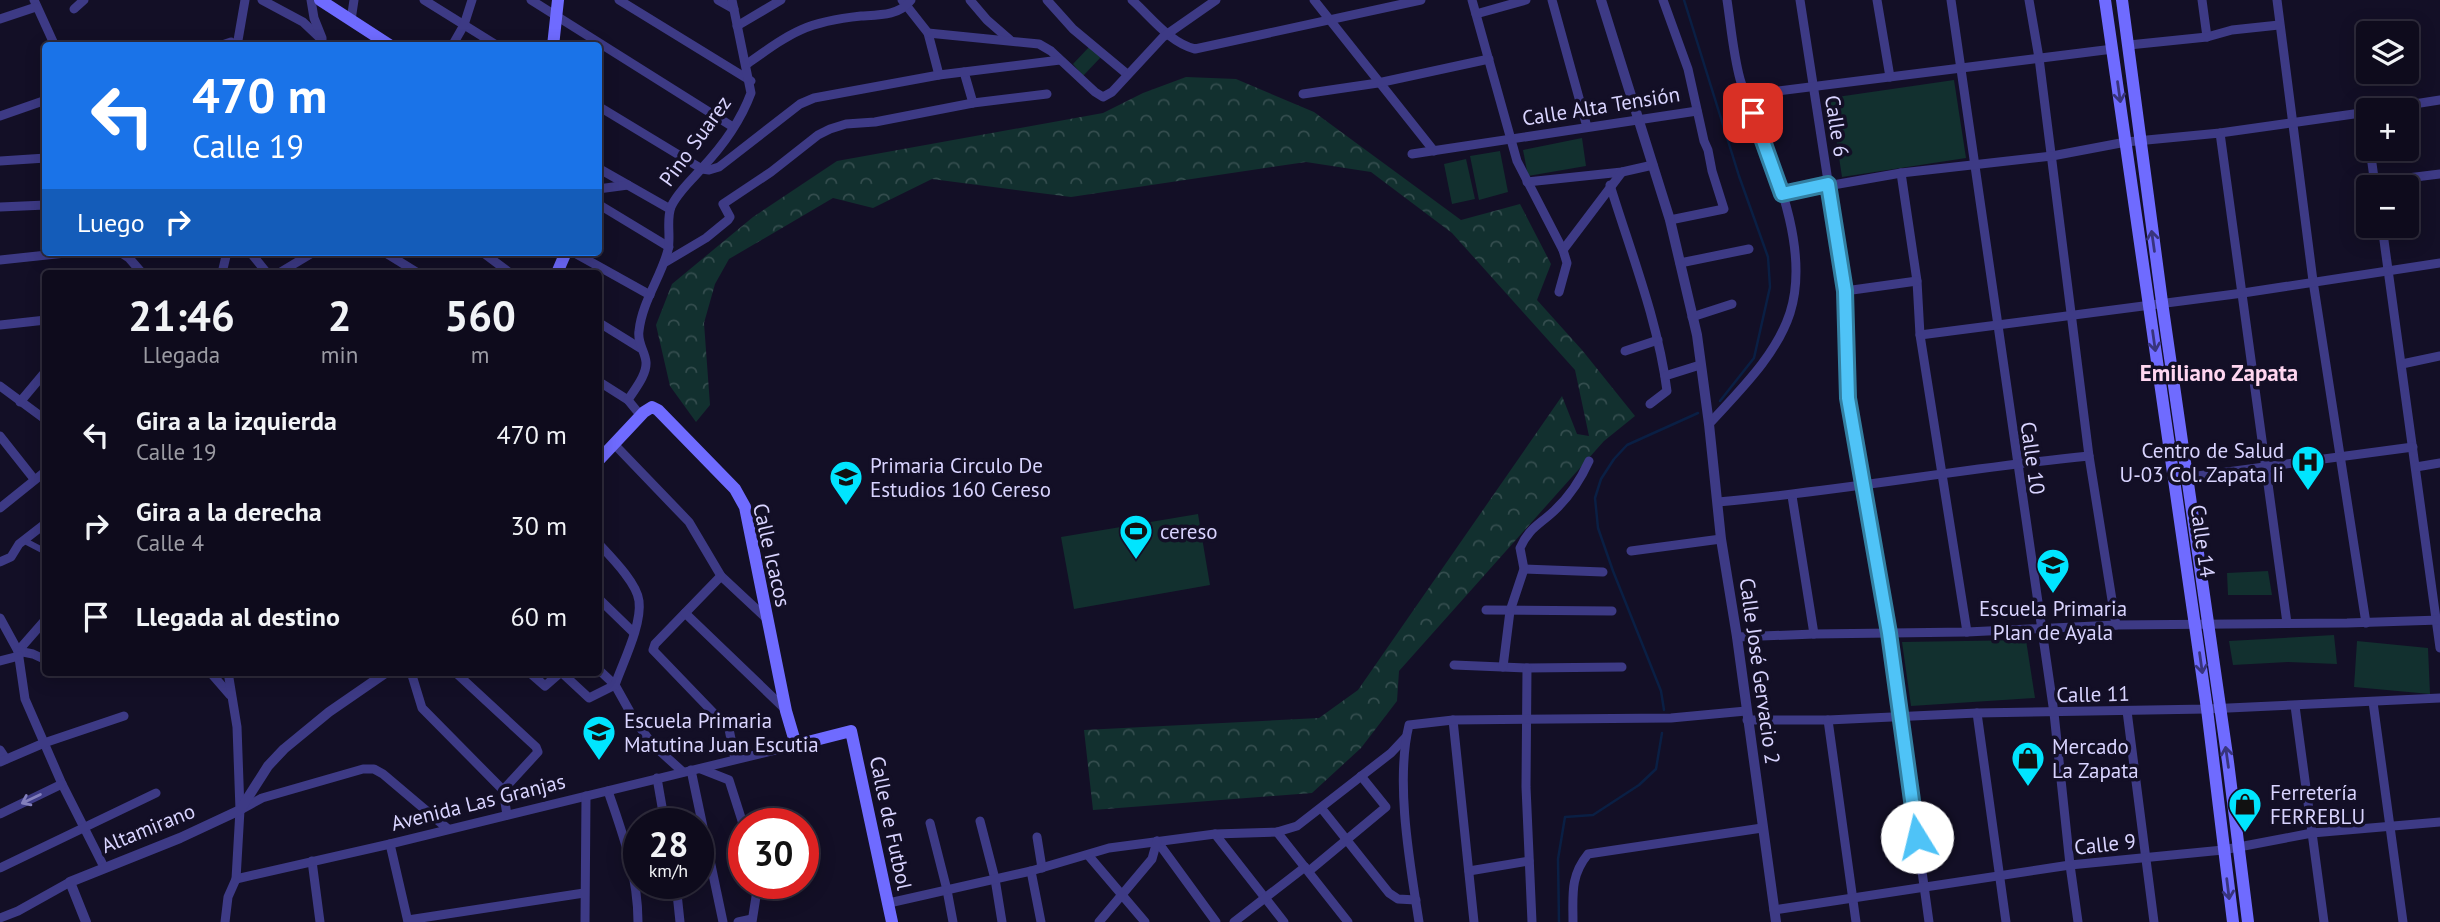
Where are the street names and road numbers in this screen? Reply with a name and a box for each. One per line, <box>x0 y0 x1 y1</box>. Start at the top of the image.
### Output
street label: Calle Alta Tensión <box>1520 80 1682 132</box>
street label: Pino Suarez <box>653 90 737 192</box>
street label: Calle 6 <box>1819 93 1855 159</box>
street label: Calle 10 <box>2015 420 2051 496</box>
street label: Calle Icacos <box>747 500 797 610</box>
street label: Calle 14 <box>2185 503 2221 579</box>
street label: Calle José Gervacio 2 <box>1734 576 1786 766</box>
street label: Calle 11 <box>2056 680 2130 708</box>
street label: Calle de Futbol <box>864 754 918 892</box>
street label: Avenida Las Granjas <box>388 767 568 837</box>
street label: Altamirano <box>97 797 199 859</box>
street label: Calle 9 <box>2073 827 2137 861</box>

